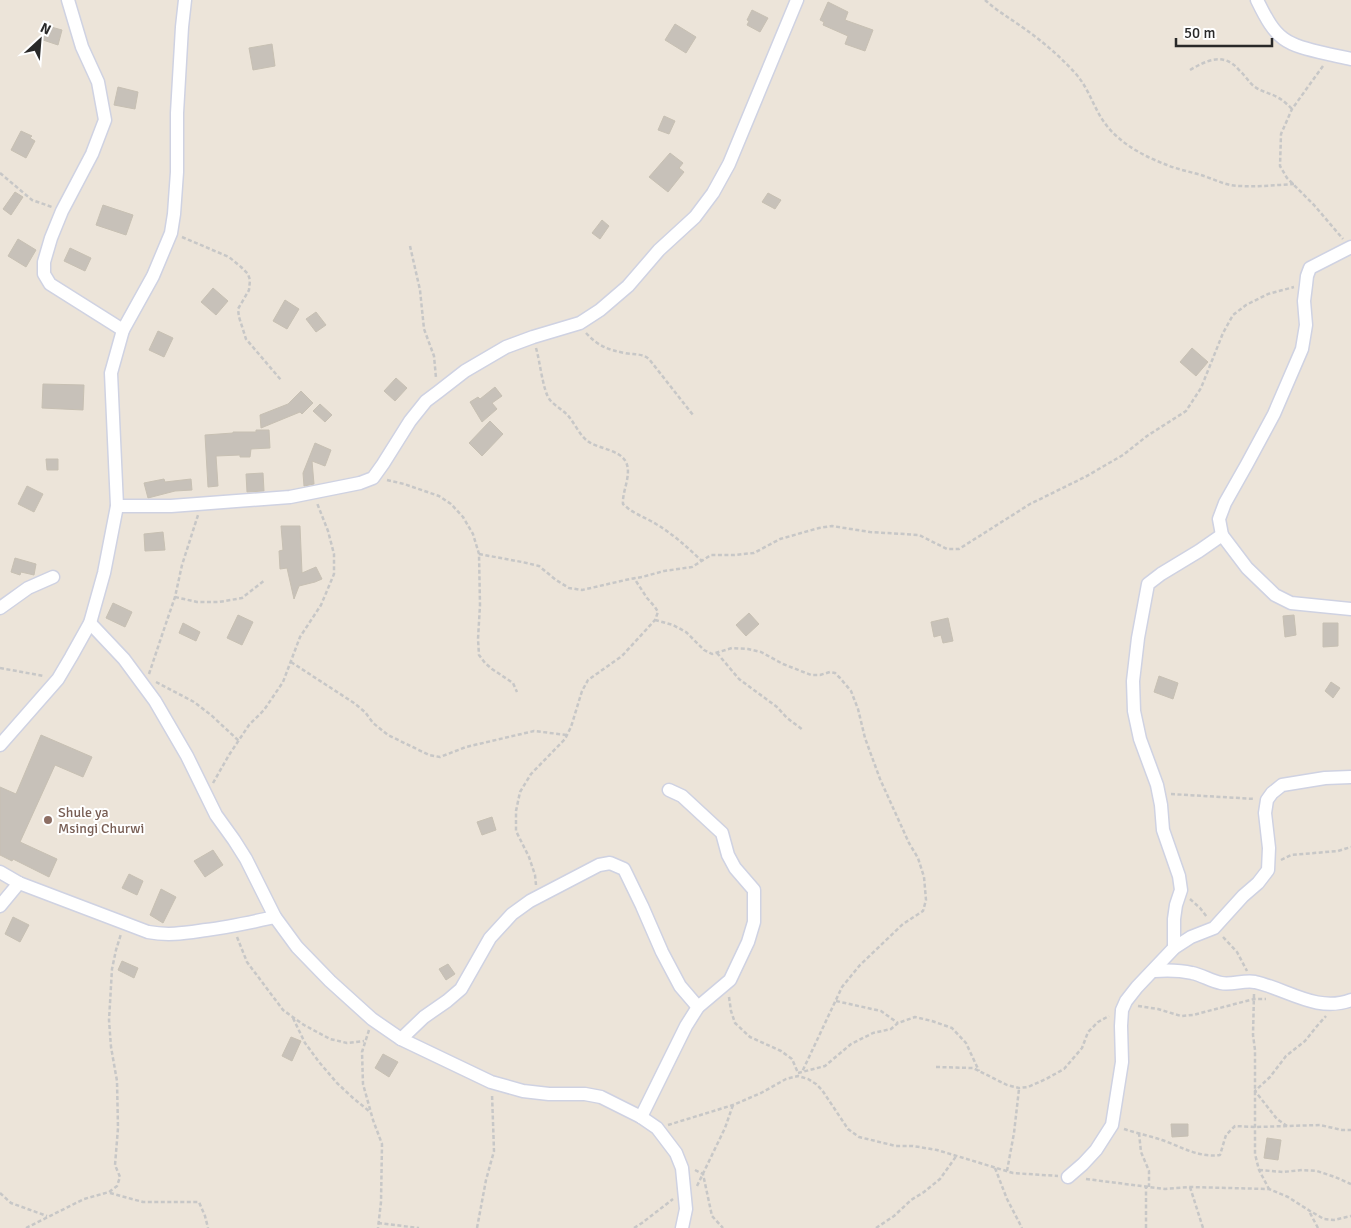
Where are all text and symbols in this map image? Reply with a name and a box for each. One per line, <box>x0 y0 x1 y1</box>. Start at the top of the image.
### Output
north arrow <box>15 15 65 65</box>
scale bar <box>1176 15 1272 47</box>
text: N <box>37 19 54 39</box>
text: 50 m <box>1184 24 1215 42</box>
place label: Shule ya Msingi Churwi <box>58 804 144 837</box>
marker: Shule ya Msingi Churwi <box>42 814 54 826</box>

